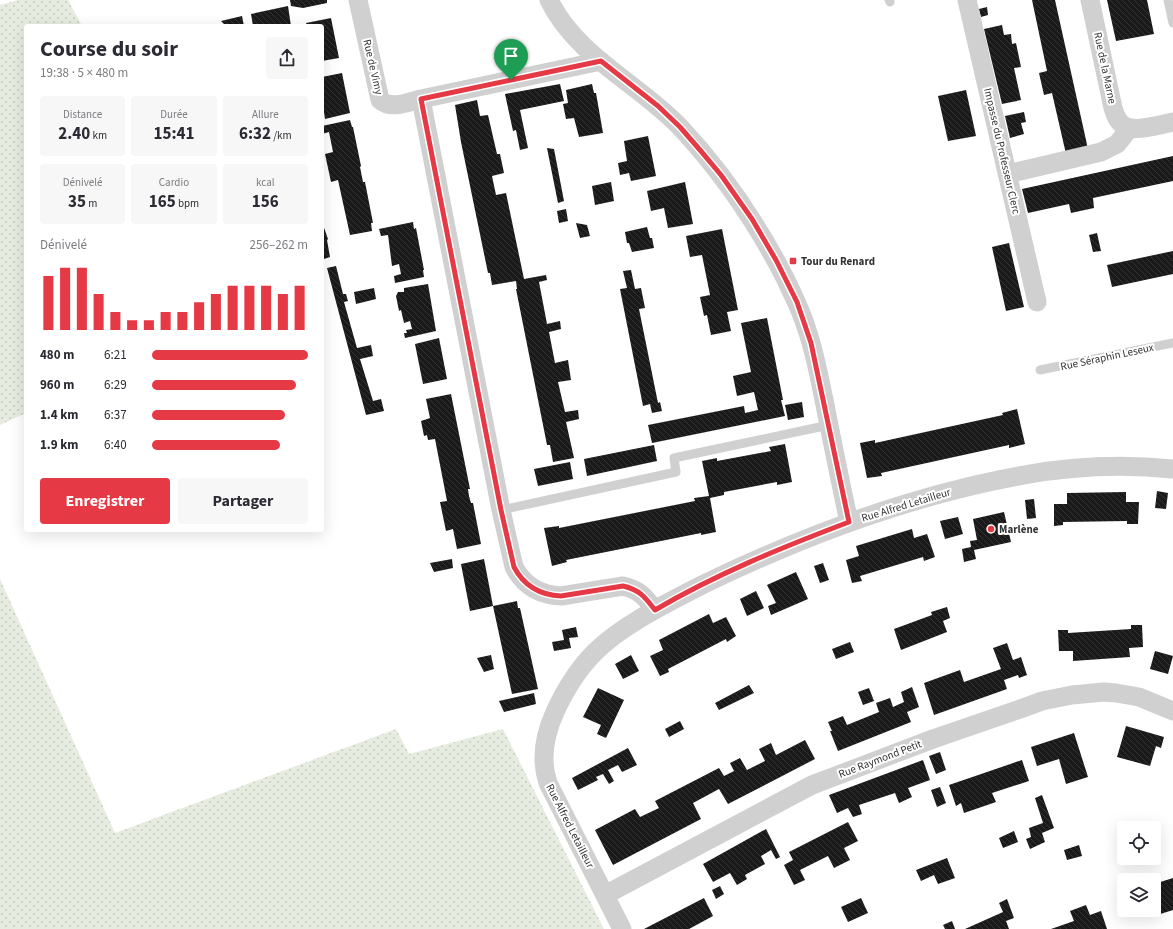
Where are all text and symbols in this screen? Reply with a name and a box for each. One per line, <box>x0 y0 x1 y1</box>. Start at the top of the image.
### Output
street label: Rue de la Marne <box>1090 31 1120 106</box>
text: Course du soir <box>40 33 178 65</box>
button: share <box>266 37 308 79</box>
street label: Rue de Vimy <box>359 38 387 96</box>
pin <box>494 39 528 80</box>
icon: arrive <box>500 45 522 67</box>
text: 19:38 · 5 × 480 m <box>40 64 128 82</box>
street label: Impasse du Professeur Clerc <box>980 86 1024 216</box>
text: Distance <box>63 107 102 122</box>
text: Durée <box>160 107 188 122</box>
text: Allure <box>252 107 279 122</box>
text: 2.40 <box>58 122 90 146</box>
text: 15:41 <box>153 122 195 146</box>
text: 6:32 <box>239 122 271 146</box>
text: km <box>90 128 107 143</box>
text: /km <box>271 128 292 143</box>
text: Dénivelé <box>63 175 103 190</box>
text: Cardio <box>159 175 189 190</box>
text: kcal <box>256 175 275 190</box>
text: 35 <box>68 190 86 214</box>
text: 165 <box>149 190 176 214</box>
text: 156 <box>252 190 279 214</box>
text: m <box>86 196 97 211</box>
text: bpm <box>176 196 199 211</box>
text: Dénivelé <box>40 236 87 254</box>
text: 256–262 m <box>250 236 308 254</box>
place label: Tour du Renard <box>801 254 875 269</box>
marker: Tour du Renard <box>788 256 798 266</box>
street label: Rue Séraphin Leseux <box>1059 340 1155 374</box>
text: 480 m <box>40 346 74 364</box>
text: 6:21 <box>104 346 127 364</box>
text: 960 m <box>40 376 74 394</box>
text: 6:29 <box>104 376 127 394</box>
text: 1.4 km <box>40 406 79 424</box>
text: 6:37 <box>104 406 127 424</box>
text: 1.9 km <box>40 436 79 454</box>
text: 6:40 <box>104 436 127 454</box>
button: Enregistrer <box>40 478 170 524</box>
button: Partager <box>178 478 308 524</box>
street label: Rue Alfred Letailleur <box>860 484 953 526</box>
place label: Marlène <box>999 522 1039 537</box>
marker: Marlène <box>986 524 996 534</box>
street label: Rue Raymond Petit <box>836 736 924 782</box>
street label: Rue Alfred Letailleur <box>542 781 598 871</box>
map controls <box>1117 821 1161 917</box>
button: locate <box>1117 821 1161 865</box>
button: layers <box>1117 873 1161 917</box>

